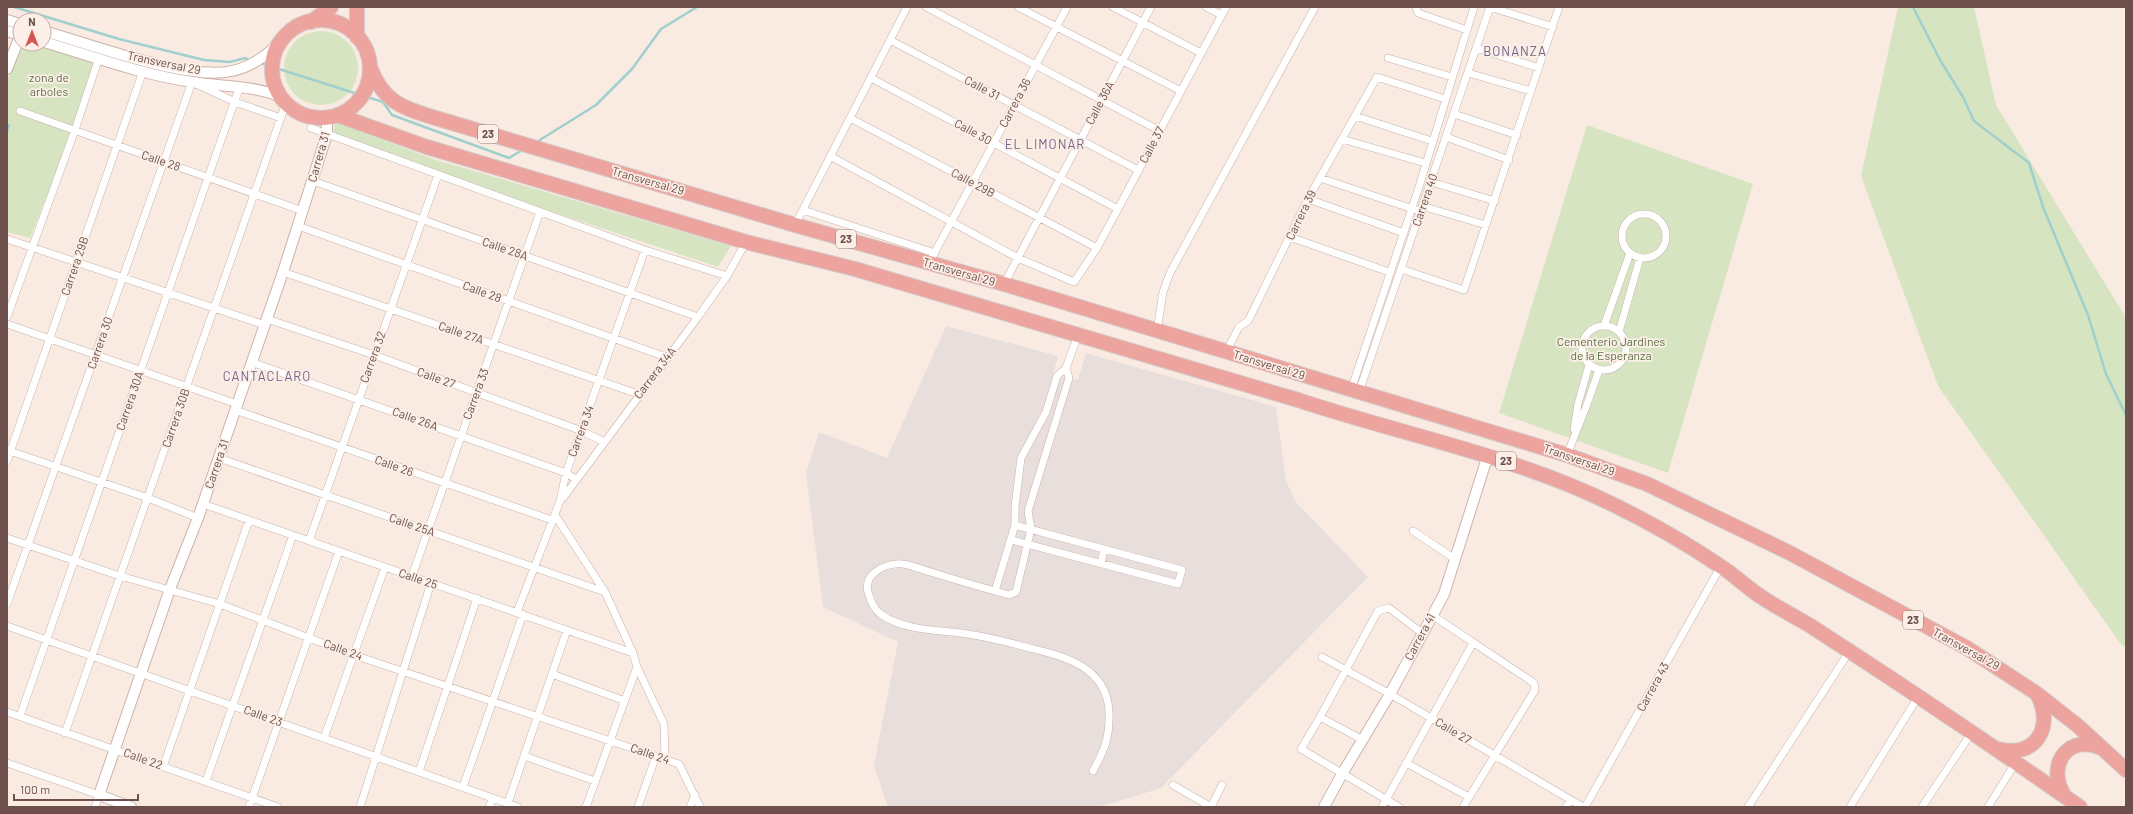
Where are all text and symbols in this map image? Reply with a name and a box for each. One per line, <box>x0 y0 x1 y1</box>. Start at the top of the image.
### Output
north arrow <box>12 12 52 52</box>
text: N <box>28 15 36 28</box>
district label: BONANZA <box>1483 43 1547 59</box>
street label: Transversal 29 <box>126 47 202 77</box>
park label: zona de arboles <box>29 70 69 98</box>
street label: Calle 31 <box>962 72 1003 102</box>
street label: Carrera 36 <box>995 76 1033 129</box>
street label: Calle 36A <box>1082 78 1116 127</box>
street label: Calle 30 <box>952 115 995 147</box>
street label: Calle 37 <box>1136 124 1167 165</box>
road number: 23 <box>478 125 498 143</box>
street label: Carrera 31 <box>304 130 332 183</box>
district label: EL LIMONAR <box>1005 136 1085 152</box>
street label: Calle 28 <box>140 147 183 173</box>
street label: Transversal 29 <box>611 163 686 197</box>
street label: Calle 29B <box>949 165 998 200</box>
street label: Carrera 40 <box>1409 172 1440 228</box>
street label: Carrera 39 <box>1282 187 1318 242</box>
road number: 23 <box>836 230 856 248</box>
street label: Carrera 29B <box>57 234 91 297</box>
street label: Calle 28A <box>481 234 530 262</box>
street label: Transversal 29 <box>922 254 997 288</box>
street label: Calle 28 <box>461 278 504 305</box>
street label: Carrera 30 <box>84 315 115 371</box>
street label: Calle 27A <box>437 318 486 346</box>
street label: Carrera 32 <box>356 329 388 384</box>
park label: Cementerio Jardines de la Esperanza <box>1557 334 1666 362</box>
street label: Carrera 34A <box>630 344 678 401</box>
street label: Transversal 29 <box>1232 346 1307 382</box>
street label: Calle 27 <box>415 364 458 391</box>
street label: Carrera 33 <box>459 366 491 421</box>
district label: CANTACLARO <box>223 368 311 384</box>
street label: Carrera 30A <box>112 369 146 432</box>
street label: Carrera 30B <box>158 386 192 449</box>
street label: Calle 26A <box>391 403 440 433</box>
street label: Carrera 34 <box>564 403 596 458</box>
street label: Carrera 31 <box>201 437 231 490</box>
street label: Transversal 29 <box>1542 440 1617 478</box>
street label: Calle 26 <box>373 452 416 479</box>
road number: 23 <box>1496 452 1516 470</box>
street label: Calle 25A <box>388 510 437 538</box>
street label: Calle 25 <box>397 565 440 591</box>
street label: Carrera 41 <box>1401 611 1437 662</box>
road number: 23 <box>1903 611 1923 629</box>
street label: Transversal 29 <box>1931 624 2002 672</box>
street label: Calle 24 <box>322 636 365 663</box>
street label: Carrera 43 <box>1633 659 1671 714</box>
street label: Calle 23 <box>242 702 285 729</box>
street label: Calle 27 <box>1433 714 1474 747</box>
street label: Calle 24 <box>629 740 672 766</box>
street label: Calle 22 <box>122 745 165 772</box>
scale bar <box>14 776 138 802</box>
text: 100 m <box>20 782 50 796</box>

